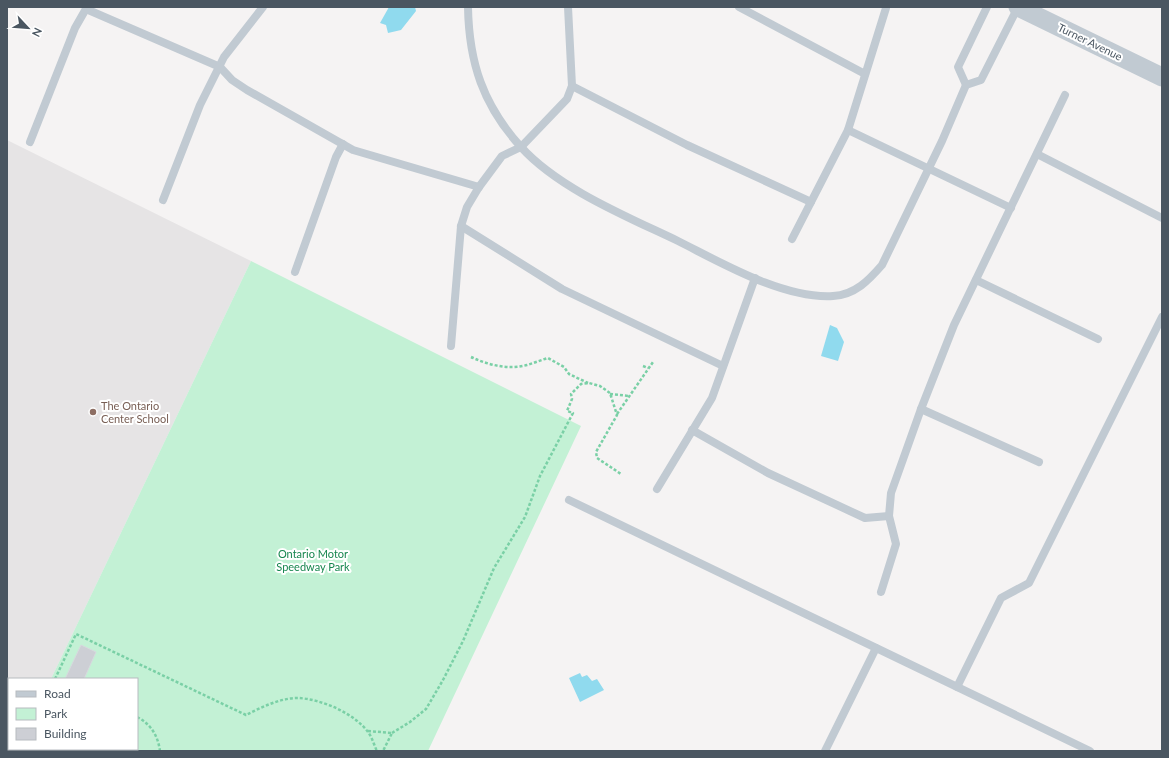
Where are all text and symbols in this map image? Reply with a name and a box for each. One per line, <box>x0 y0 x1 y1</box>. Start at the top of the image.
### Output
north arrow <box>8 8 48 48</box>
street label: Turner Avenue <box>1056 20 1125 63</box>
text: N <box>30 26 45 39</box>
place label: The Ontario Center School <box>101 399 169 425</box>
marker: The Ontario Center School <box>88 407 98 417</box>
park label: Ontario Motor Speedway Park <box>276 547 350 573</box>
legend <box>8 678 138 750</box>
text: Road <box>44 686 71 701</box>
text: Park <box>44 706 68 721</box>
text: Building <box>44 726 87 741</box>

